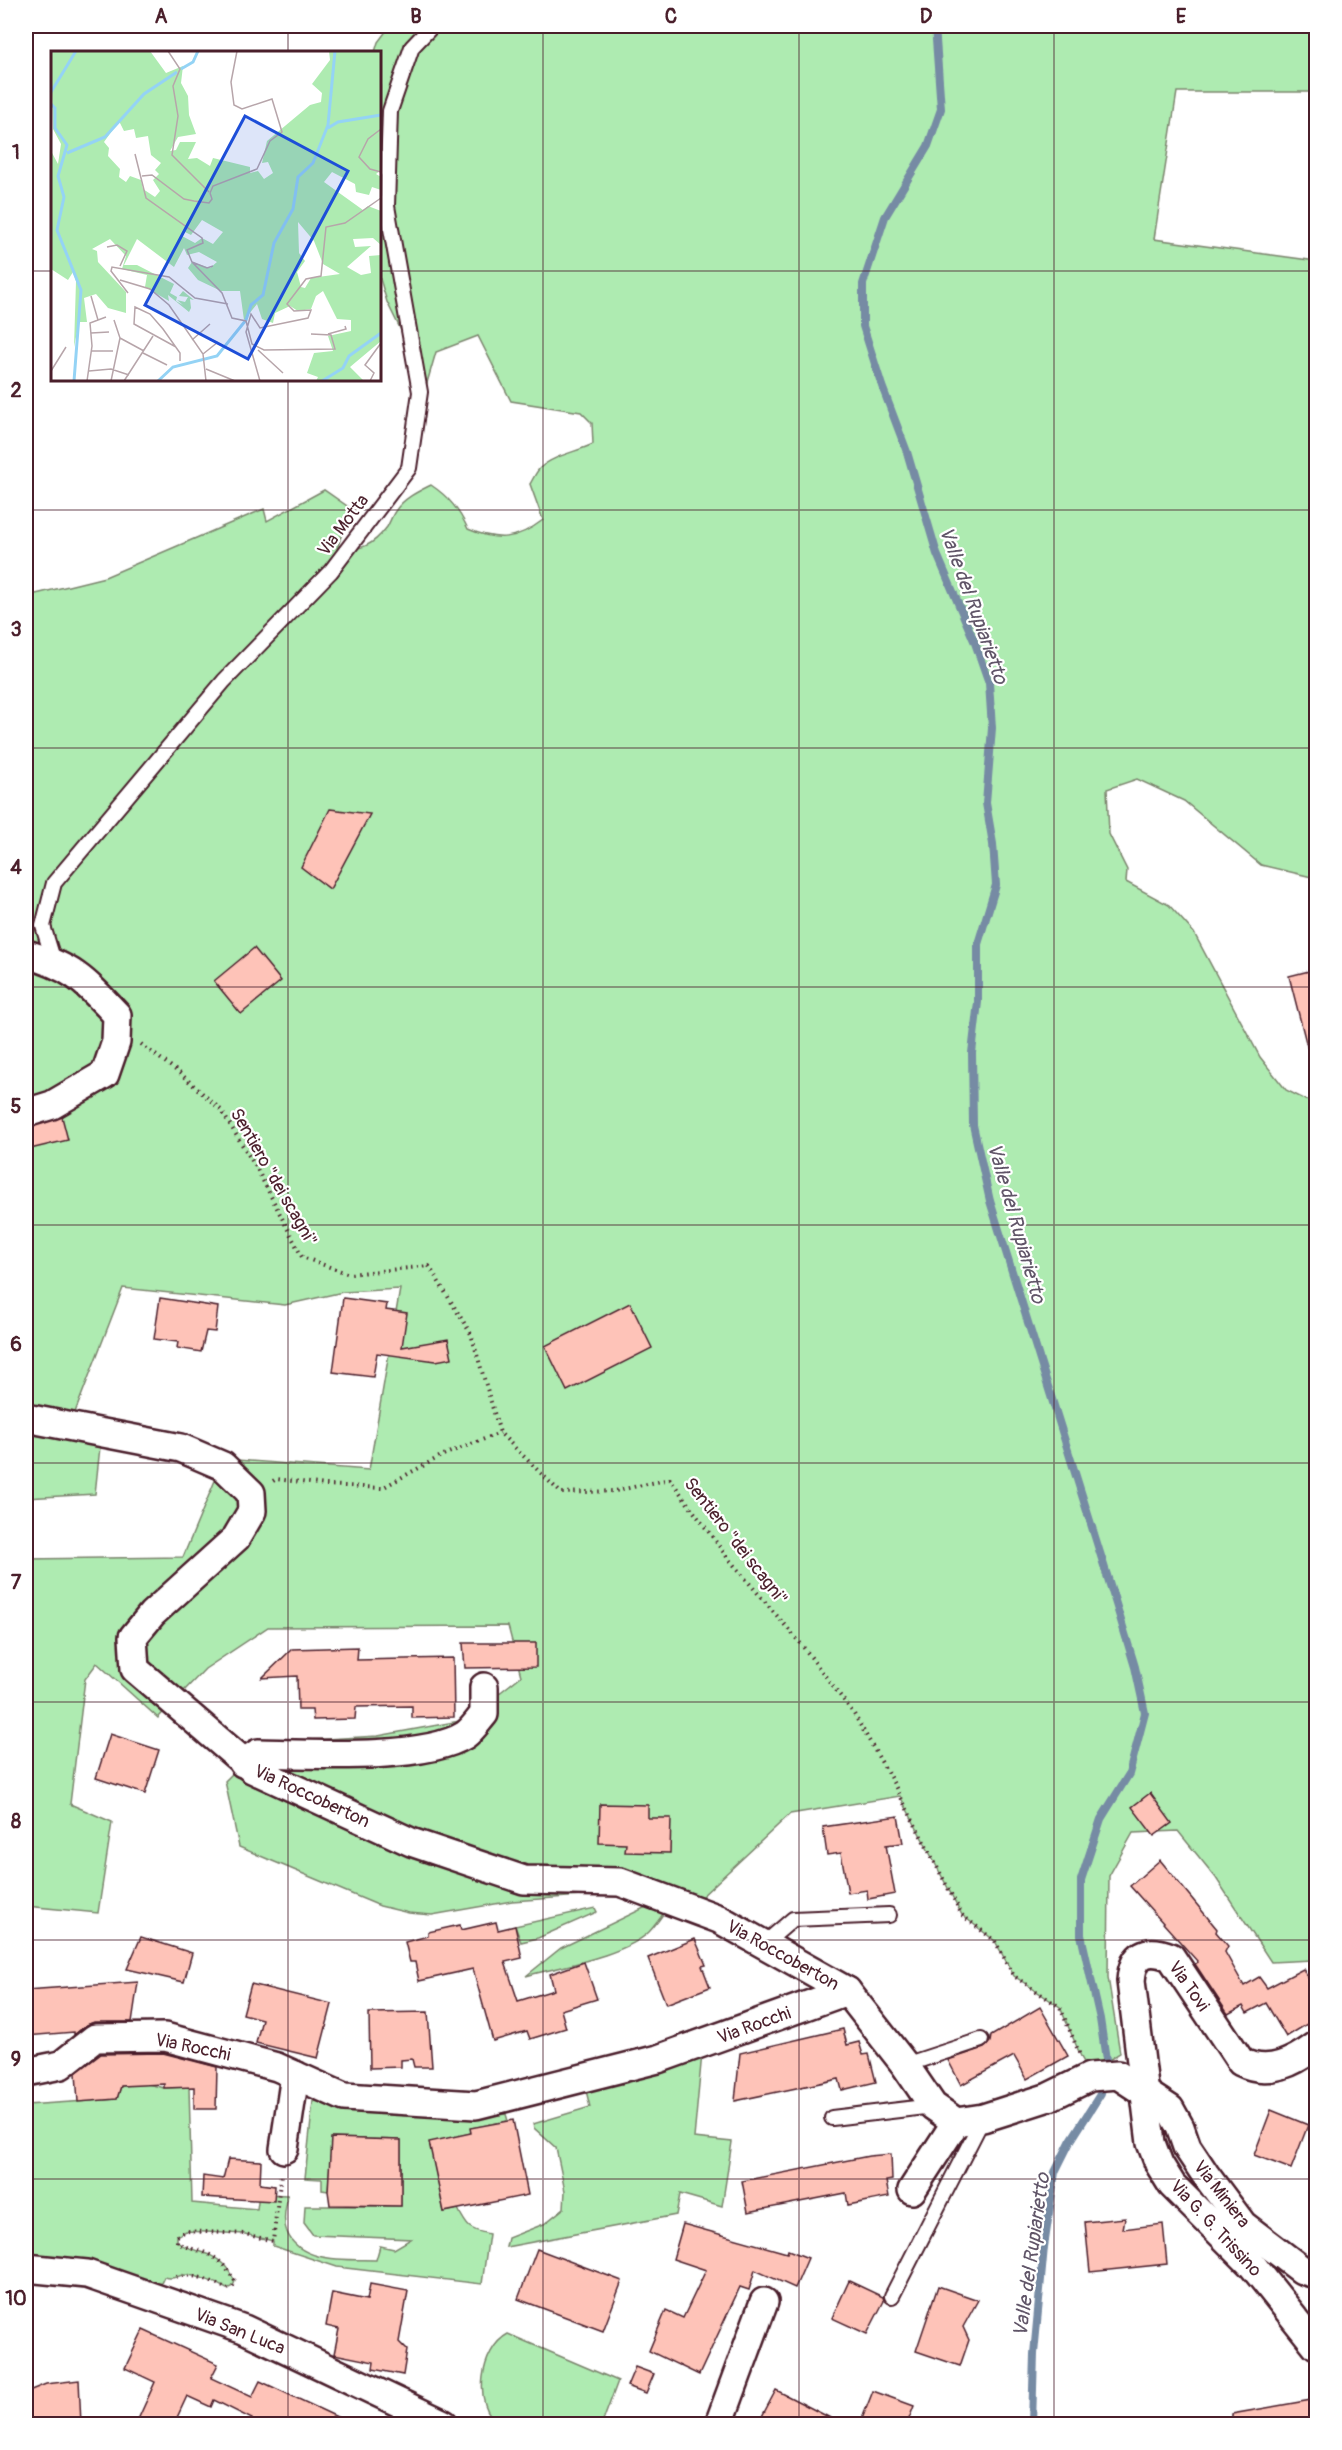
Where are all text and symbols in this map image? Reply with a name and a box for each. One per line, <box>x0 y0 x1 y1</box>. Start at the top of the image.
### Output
text: A <box>155 4 168 29</box>
text: B <box>410 4 422 29</box>
text: C <box>665 4 677 29</box>
text: D <box>920 4 933 29</box>
text: E <box>1176 4 1187 29</box>
inset map <box>51 51 381 381</box>
text: 1 <box>12 140 20 165</box>
text: 2 <box>10 378 22 403</box>
street label: Via Motta <box>313 490 374 561</box>
water label: Valle del Rupiarietto <box>934 523 1014 688</box>
text: 3 <box>10 617 22 642</box>
text: 4 <box>10 855 22 880</box>
text: 5 <box>11 1094 22 1119</box>
street label: Sentiero "dei scagni" <box>225 1104 322 1250</box>
water label: Valle del Rupiarietto <box>982 1140 1052 1307</box>
text: 6 <box>10 1332 22 1357</box>
street label: Sentiero "dei scagni" <box>679 1473 793 1610</box>
text: 7 <box>11 1570 22 1595</box>
street label: Via Roccoberton <box>250 1760 373 1833</box>
text: 8 <box>11 1809 21 1834</box>
street label: Via Roccoberton <box>722 1915 843 1996</box>
street label: Via Tovi <box>1163 1957 1214 2016</box>
street label: Via Rocchi <box>714 2002 794 2049</box>
street label: Via Rocchi <box>153 2028 233 2067</box>
text: 9 <box>11 2047 21 2072</box>
street label: Via Miniera <box>1188 2156 1255 2233</box>
water label: Valle del Rupiarietto <box>1008 2170 1056 2339</box>
street label: Via G. G. Trissino <box>1165 2175 1267 2282</box>
text: 10 <box>5 2286 27 2311</box>
street label: Via San Luca <box>191 2303 288 2360</box>

